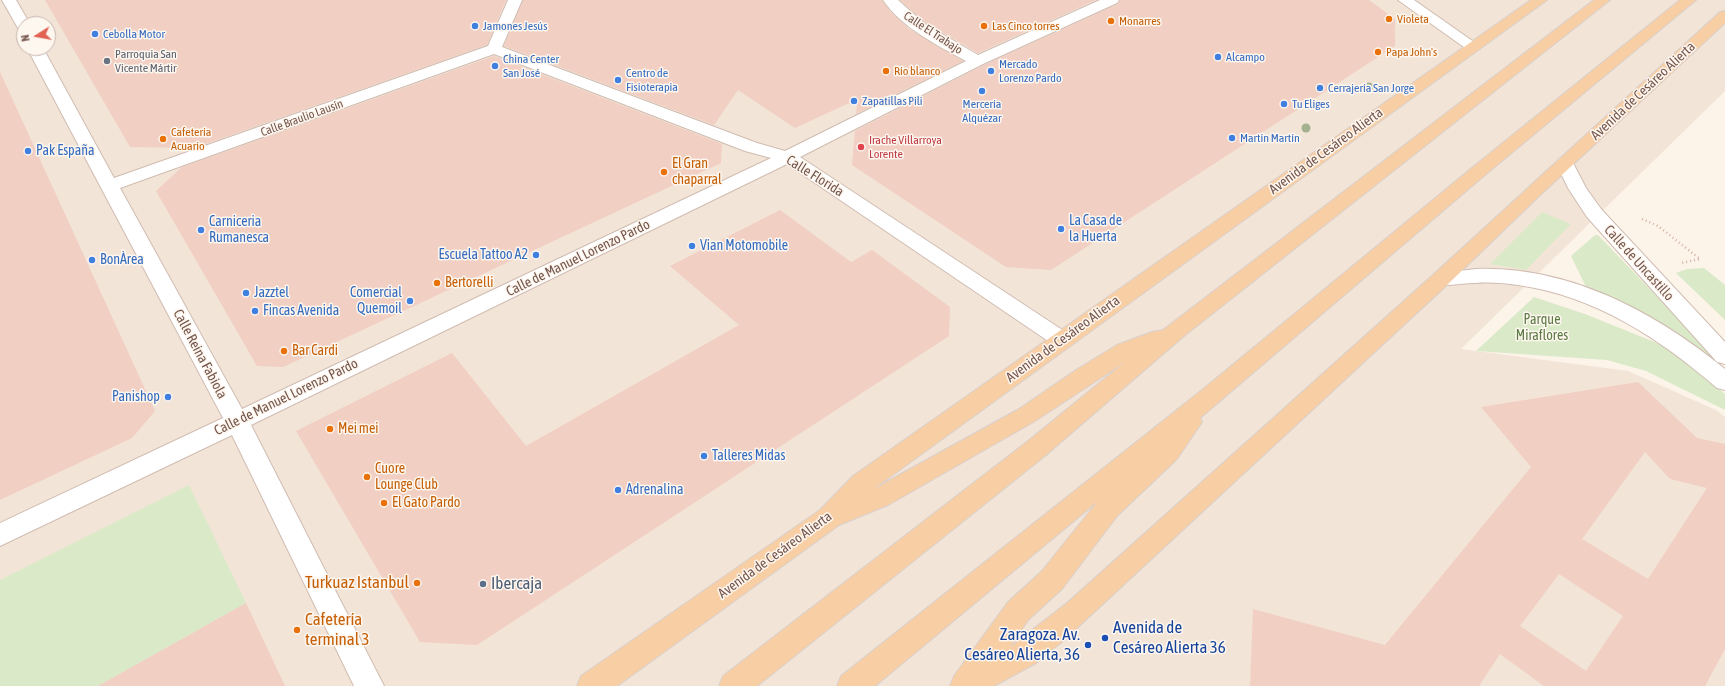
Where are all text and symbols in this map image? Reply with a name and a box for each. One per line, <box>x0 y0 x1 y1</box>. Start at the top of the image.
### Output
street label: Calle El Trabajo <box>901 9 965 57</box>
place label: Violeta <box>1397 12 1429 26</box>
place label: Monarres <box>1119 14 1161 28</box>
marker: Violeta <box>1384 14 1394 24</box>
north arrow <box>16 16 56 56</box>
marker: Monarres <box>1106 16 1116 26</box>
place label: Jamones Jesús <box>483 19 547 33</box>
place label: Las Cinco torres <box>992 19 1060 33</box>
marker: Jamones Jesús <box>470 21 480 31</box>
marker: Las Cinco torres <box>979 21 989 31</box>
place label: Cebolla Motor <box>103 27 165 41</box>
marker: Cebolla Motor <box>90 29 100 39</box>
text: N <box>19 34 32 42</box>
street label: Avenida de Cesáreo Alierta <box>1587 38 1699 144</box>
place label: Papa John's <box>1386 45 1437 59</box>
place label: Parroquia San Vicente Mártir <box>115 47 177 75</box>
marker: Papa John's <box>1373 47 1383 57</box>
place label: Alcampo <box>1226 50 1265 64</box>
place label: China Center San José <box>503 52 559 80</box>
marker: Alcampo <box>1213 52 1223 62</box>
marker: Parroquia San Vicente Mártir <box>102 56 112 66</box>
place label: Mercado Lorenzo Pardo <box>999 57 1062 85</box>
marker: China Center San José <box>490 61 500 71</box>
place label: Río blanco <box>894 64 940 78</box>
place label: Centro de Fisioterapia <box>626 66 678 94</box>
marker: Río blanco <box>881 66 891 76</box>
marker: Mercado Lorenzo Pardo <box>986 66 996 76</box>
marker: Centro de Fisioterapia <box>613 75 623 85</box>
place label: Cerrajería San Jorge <box>1328 81 1414 95</box>
marker: Cerrajería San Jorge <box>1315 83 1325 93</box>
marker: Mercería Alquézar <box>977 86 987 96</box>
place label: Zapatillas Pili <box>862 94 923 108</box>
street label: Calle Braulio Lausín <box>259 96 345 140</box>
marker: Zapatillas Pili <box>849 96 859 106</box>
place label: Mercería Alquézar <box>962 97 1002 125</box>
place label: Tu Eliges <box>1292 97 1330 111</box>
marker: Tu Eliges <box>1279 99 1289 109</box>
street label: Avenida de Cesáreo Alierta <box>1266 104 1386 198</box>
place label: Cafetería Acuario <box>171 125 211 153</box>
place label: Martín Martín <box>1240 131 1300 145</box>
place label: Irache Villarroya Lorente <box>869 133 942 161</box>
marker: Martín Martín <box>1227 133 1237 143</box>
marker: Cafetería Acuario <box>158 134 168 144</box>
marker: Irache Villarroya Lorente <box>856 142 866 152</box>
place label: Pak España <box>36 143 95 159</box>
marker: Pak España <box>23 146 33 156</box>
street label: Calle Florida <box>783 152 847 200</box>
place label: El Gran chaparral <box>672 156 722 188</box>
marker: El Gran chaparral <box>659 167 669 177</box>
place label: La Casa de la Huerta <box>1069 213 1122 246</box>
place label: Carniceria Rumanesca <box>209 214 269 246</box>
street label: Calle de Manuel Lorenzo Pardo <box>503 216 653 300</box>
street label: Calle de Uncastillo <box>1601 222 1677 304</box>
marker: La Casa de la Huerta <box>1056 224 1066 234</box>
marker: Carniceria Rumanesca <box>196 225 206 235</box>
place label: Vian Motomobile <box>700 238 788 254</box>
marker: Vian Motomobile <box>687 241 697 251</box>
place label: Escuela Tattoo A2 <box>439 247 528 263</box>
marker: Escuela Tattoo A2 <box>531 250 541 260</box>
place label: BonÀrea <box>100 252 144 268</box>
marker: BonÀrea <box>87 255 97 265</box>
place label: Bertorelli <box>445 275 494 291</box>
marker: Bertorelli <box>432 278 442 288</box>
place label: Jazztel <box>254 285 289 301</box>
place label: Comercial Quemoil <box>350 285 402 318</box>
marker: Jazztel <box>241 288 251 298</box>
street label: Avenida de Cesáreo Alierta <box>1003 292 1123 386</box>
marker: Comercial Quemoil <box>405 296 415 306</box>
place label: Fincas Avenida <box>263 303 339 319</box>
street label: Calle Reina Fabiola <box>169 306 231 402</box>
marker: Fincas Avenida <box>250 306 260 316</box>
park label: Parque Miraflores <box>1516 312 1568 344</box>
place label: Bar Cardi <box>292 343 338 359</box>
marker: Bar Cardi <box>279 346 289 356</box>
street label: Calle de Manuel Lorenzo Pardo <box>211 355 361 439</box>
place label: Panishop <box>112 389 160 405</box>
marker: Panishop <box>163 392 173 402</box>
place label: Mei mei <box>338 421 379 437</box>
marker: Mei mei <box>325 424 335 434</box>
place label: Talleres Midas <box>712 448 785 464</box>
marker: Talleres Midas <box>699 451 709 461</box>
place label: Cuore Lounge Club <box>375 461 438 494</box>
marker: Cuore Lounge Club <box>362 472 372 482</box>
place label: Adrenalina <box>626 482 684 498</box>
marker: Adrenalina <box>613 485 623 495</box>
place label: El Gato Pardo <box>392 495 460 511</box>
marker: El Gato Pardo <box>379 498 389 508</box>
street label: Avenida de Cesáreo Alierta <box>715 508 835 602</box>
place label: Turkuaz Istanbul <box>305 573 409 593</box>
place label: Ibercaja <box>491 574 542 594</box>
marker: Turkuaz Istanbul <box>412 578 422 588</box>
marker: Ibercaja <box>478 579 488 589</box>
place label: Cafetería terminal 3 <box>305 610 370 650</box>
place label: Avenida de Cesáreo Alierta 36 <box>1113 618 1226 658</box>
marker: Cafetería terminal 3 <box>292 625 302 635</box>
place label: Zaragoza. Av. Cesáreo Alierta, 36 <box>964 625 1080 665</box>
marker: Avenida de Cesáreo Alierta 36 <box>1100 633 1110 643</box>
marker: Zaragoza. Av. Cesáreo Alierta, 36 <box>1083 640 1093 650</box>

